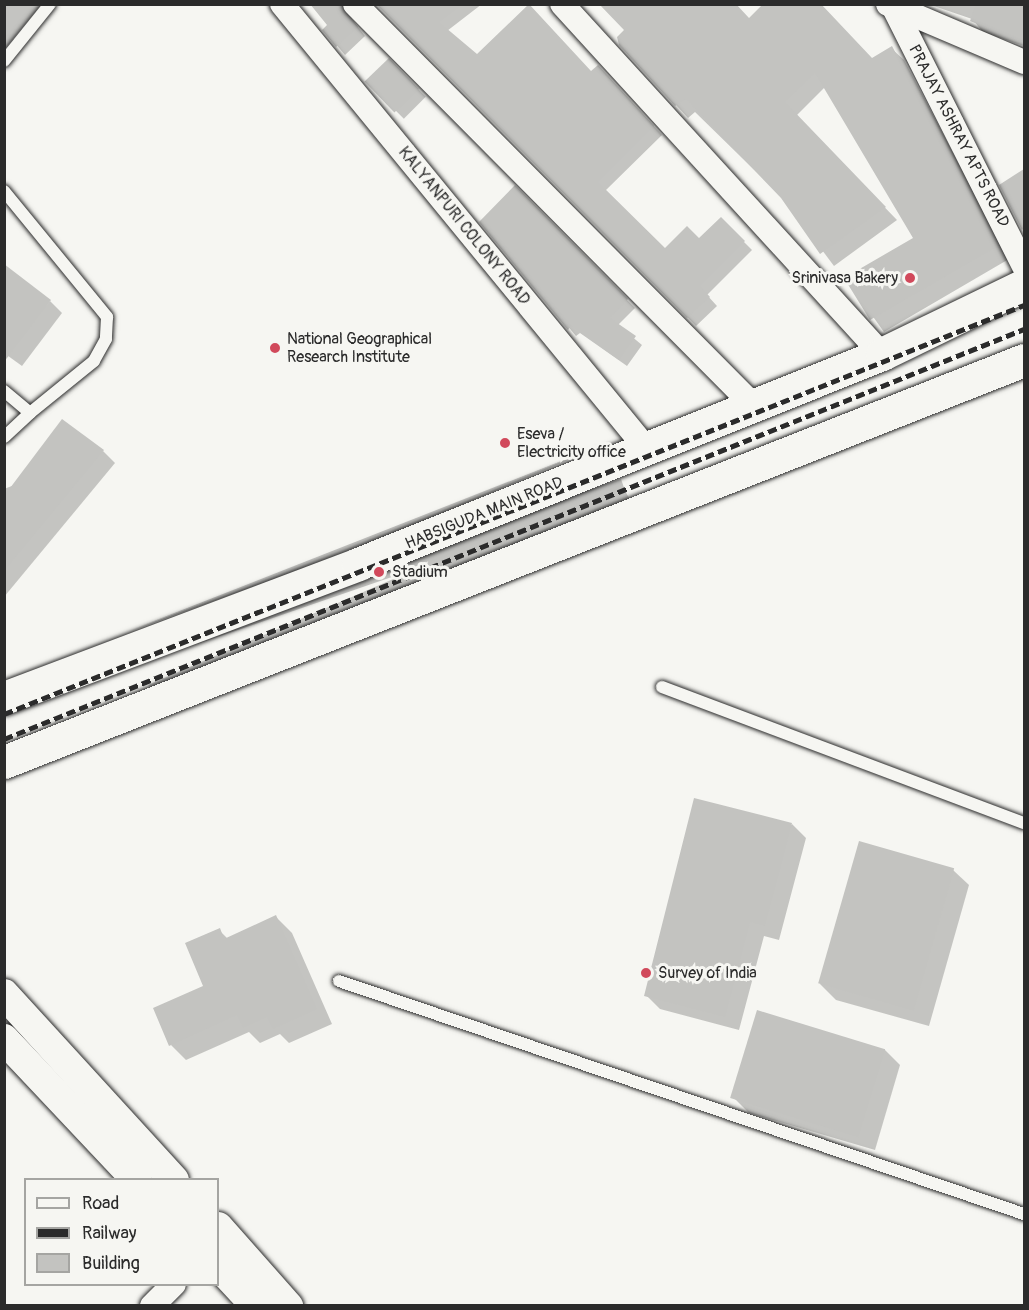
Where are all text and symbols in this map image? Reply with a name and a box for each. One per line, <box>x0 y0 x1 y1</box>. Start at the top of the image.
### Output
street label: PRAJAY ASHRAY APTS ROAD <box>905 42 1013 230</box>
street label: KALYANPURI COLONY ROAD <box>394 143 534 309</box>
place label: Srinivasa Bakery <box>792 268 898 288</box>
marker: Srinivasa Bakery <box>903 271 917 285</box>
place label: National Geographical Research Institute <box>287 329 432 367</box>
marker: National Geographical Research Institute <box>268 341 282 355</box>
place label: Eseva / Electricity office <box>517 424 626 462</box>
marker: Eseva / Electricity office <box>498 436 512 450</box>
street label: HABSIGUDA MAIN ROAD <box>402 473 566 553</box>
place label: Stadium <box>392 562 448 582</box>
marker: Stadium <box>370 563 388 581</box>
place label: Survey of India <box>658 963 757 983</box>
marker: Survey of India <box>639 966 653 980</box>
legend <box>24 1178 219 1286</box>
text: Road <box>82 1192 119 1215</box>
text: Railway <box>82 1222 137 1245</box>
text: Building <box>82 1252 140 1275</box>

